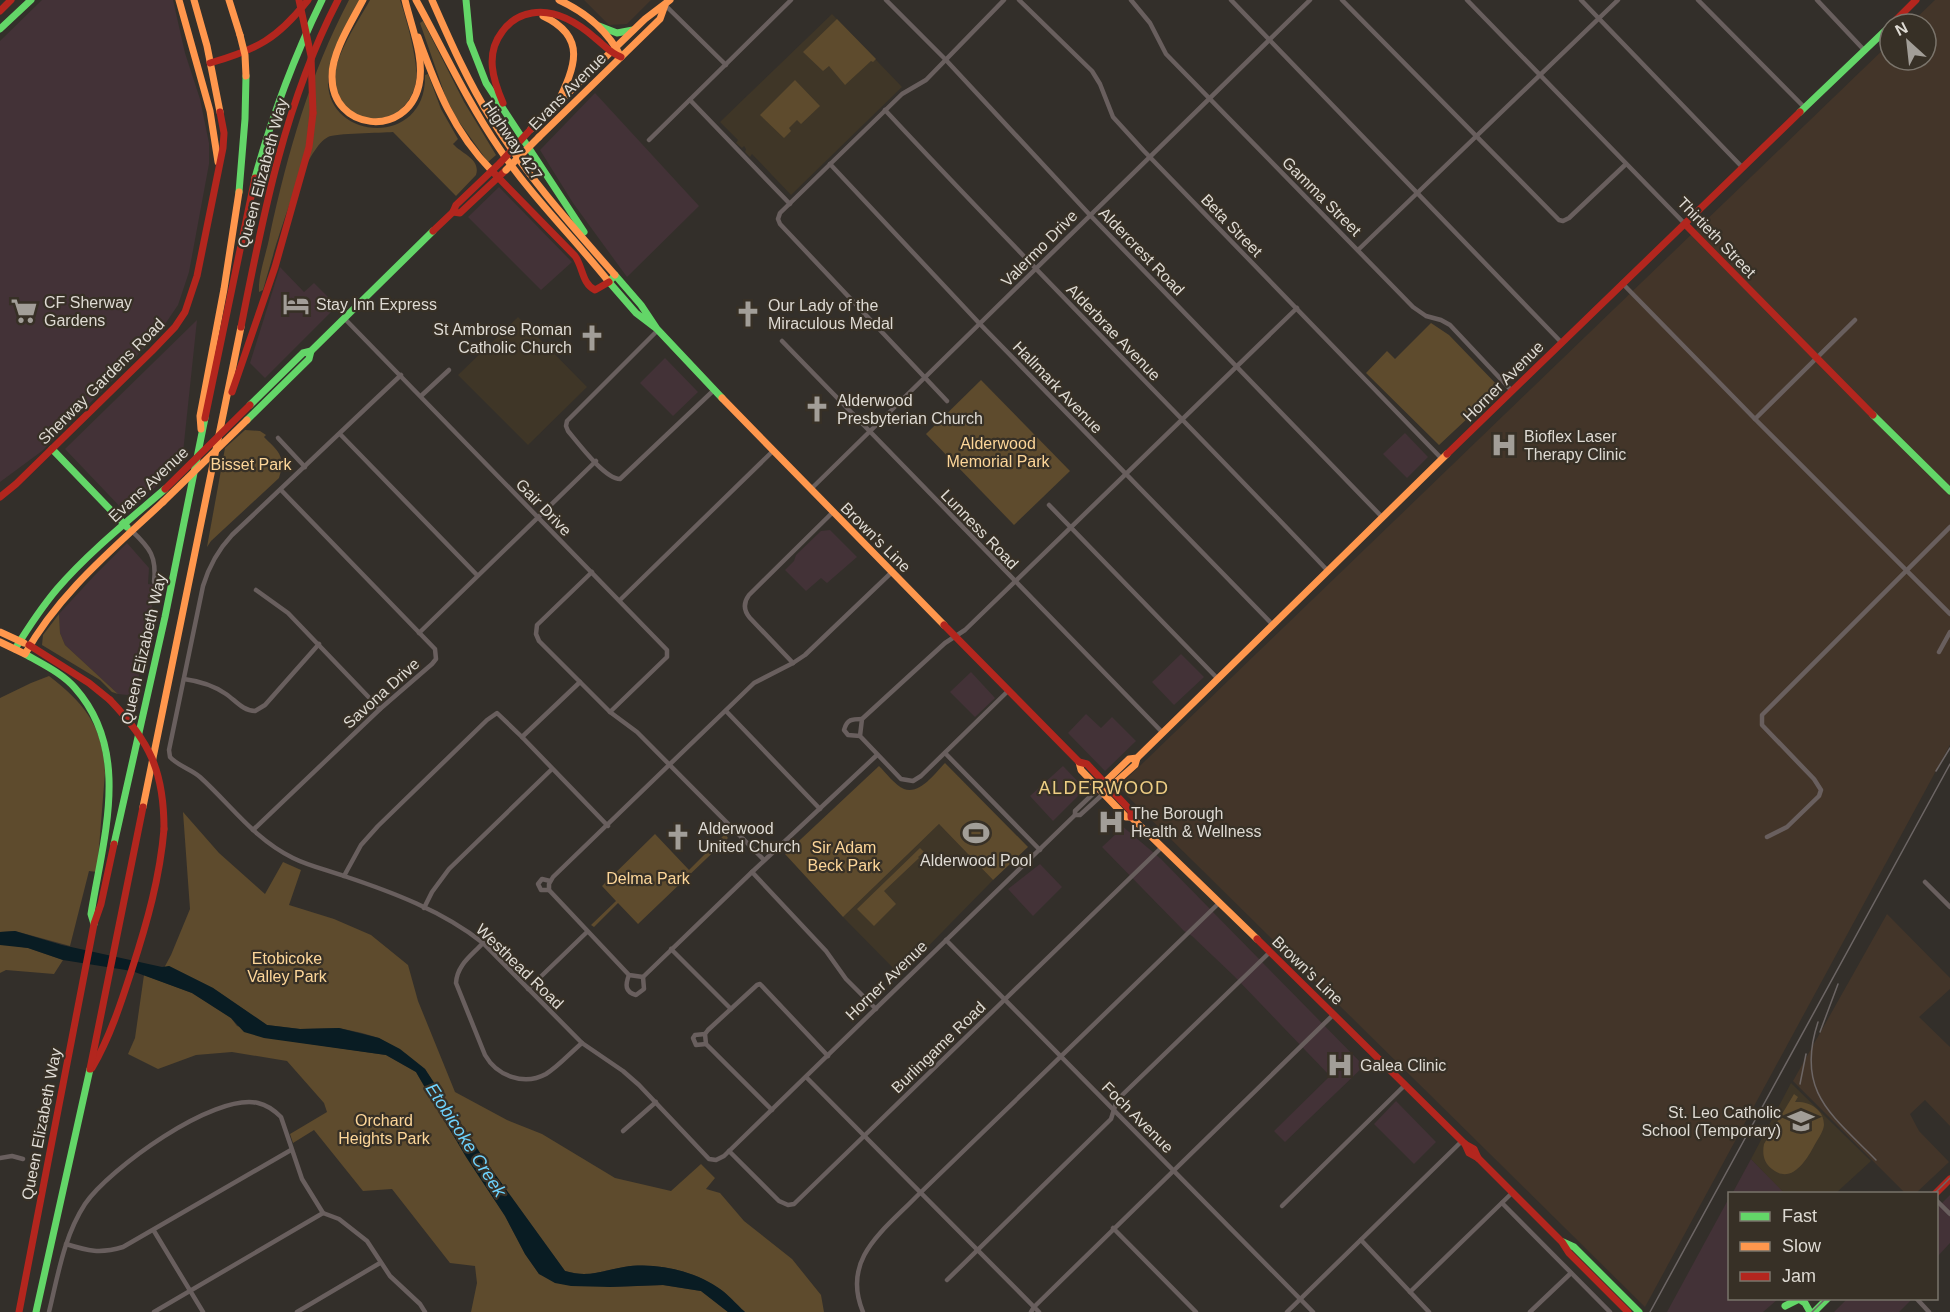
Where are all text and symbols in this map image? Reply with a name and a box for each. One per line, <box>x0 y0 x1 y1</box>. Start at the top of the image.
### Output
north arrow <box>1878 12 1938 72</box>
text: N <box>1892 19 1910 39</box>
street label: Evans Avenue <box>525 49 609 133</box>
street label: Queen Elizabeth Way <box>234 96 291 250</box>
street label: Highway 427 <box>480 97 546 183</box>
street label: Gamma Street <box>1279 154 1365 240</box>
street label: Beta Street <box>1198 191 1266 260</box>
street label: Thirtieth Street <box>1674 194 1760 281</box>
street label: Aldercrest Road <box>1096 204 1188 299</box>
street label: Valermo Drive <box>998 207 1081 290</box>
street label: Alderbrae Avenue <box>1063 281 1164 384</box>
hotel icon: Stay Inn Express <box>281 289 311 319</box>
place label: CF Sherway Gardens <box>44 294 132 329</box>
supermarket icon: CF Sherway Gardens <box>9 296 39 326</box>
place label: Stay Inn Express <box>316 296 437 313</box>
place label: Our Lady of the Miraculous Medal <box>768 297 893 332</box>
church icon: Our Lady of the Miraculous Medal <box>733 299 763 329</box>
street label: Sherway Gardens Road <box>35 315 168 448</box>
place label: St Ambrose Roman Catholic Church <box>433 321 572 356</box>
church icon: St Ambrose Roman Catholic Church <box>577 323 607 353</box>
street label: Hallmark Avenue <box>1010 338 1106 437</box>
street label: Horner Avenue <box>1460 338 1547 425</box>
place label: Alderwood Presbyterian Church <box>837 392 983 427</box>
church icon: Alderwood Presbyterian Church <box>802 394 832 424</box>
place label: Bioflex Laser Therapy Clinic <box>1524 428 1626 463</box>
hospital icon: Bioflex Laser Therapy Clinic <box>1489 430 1519 460</box>
park label: Alderwood Memorial Park <box>946 435 1051 470</box>
street label: Evans Avenue <box>105 443 192 525</box>
park label: Bisset Park <box>211 456 292 473</box>
street label: Gair Drive <box>513 476 575 539</box>
street label: Lunness Road <box>938 486 1022 572</box>
street label: Brown's Line <box>837 499 914 576</box>
street label: Queen Elizabeth Way <box>118 572 169 726</box>
street label: Savona Drive <box>340 655 423 732</box>
district label: ALDERWOOD <box>1038 778 1170 798</box>
place label: The Borough Health & Wellness <box>1131 805 1261 840</box>
hospital icon: The Borough Health & Wellness <box>1096 807 1126 837</box>
sports icon: Alderwood Pool <box>961 818 991 848</box>
place label: Alderwood United Church <box>698 820 800 855</box>
church icon: Alderwood United Church <box>663 822 693 852</box>
park label: Sir Adam Beck Park <box>808 839 881 874</box>
place label: Alderwood Pool <box>920 852 1032 869</box>
park label: Delma Park <box>606 870 691 887</box>
street label: Westhead Road <box>473 920 567 1012</box>
street label: Brown's Line <box>1269 933 1346 1008</box>
street label: Horner Avenue <box>842 937 931 1023</box>
park label: Etobicoke Valley Park <box>247 950 328 985</box>
street label: Burlingame Road <box>888 998 989 1096</box>
street label: Queen Elizabeth Way <box>18 1047 65 1201</box>
hospital icon: Galea Clinic <box>1325 1050 1355 1080</box>
place label: Galea Clinic <box>1360 1057 1446 1074</box>
street label: Foch Avenue <box>1099 1078 1177 1156</box>
water label: Etobicoke Creek <box>422 1079 511 1202</box>
place label: St. Leo Catholic School (Temporary) <box>1641 1104 1781 1139</box>
school or university icon: St. Leo Catholic School (Temporary) <box>1786 1106 1816 1136</box>
park label: Orchard Heights Park <box>338 1112 431 1147</box>
legend <box>1728 1192 1938 1300</box>
text: Fast <box>1782 1206 1817 1226</box>
text: Slow <box>1782 1236 1822 1256</box>
text: Jam <box>1782 1266 1816 1286</box>

